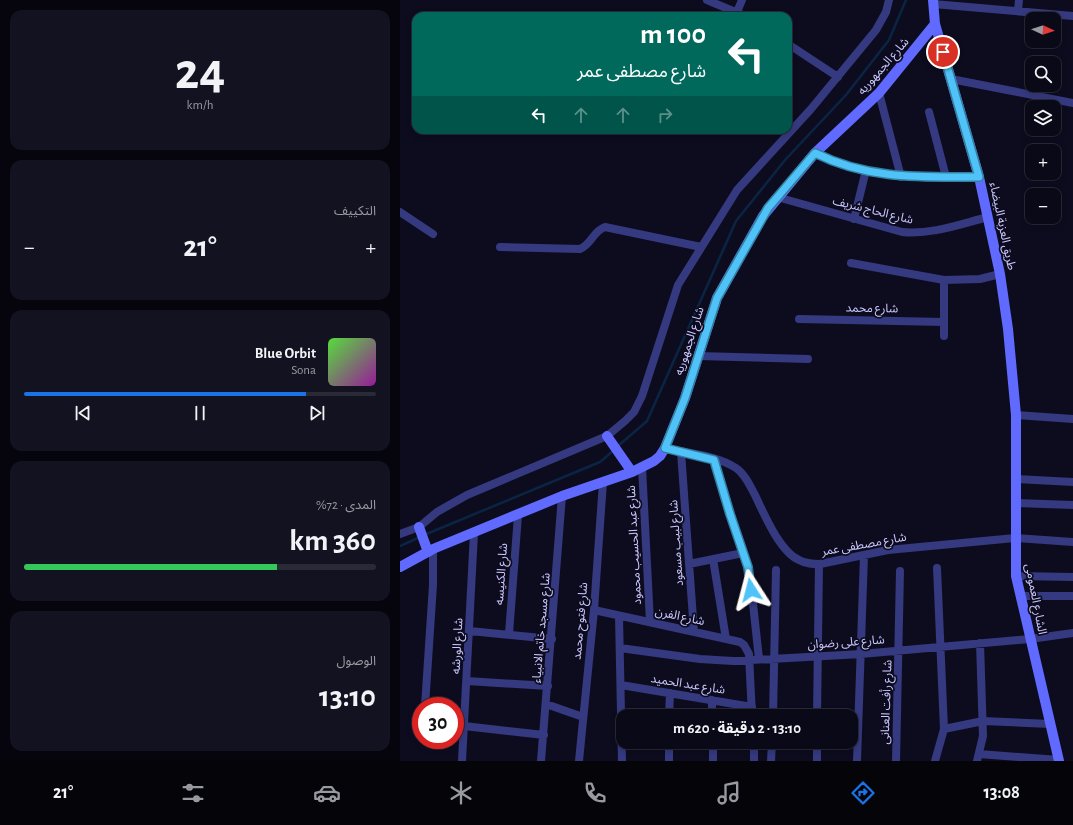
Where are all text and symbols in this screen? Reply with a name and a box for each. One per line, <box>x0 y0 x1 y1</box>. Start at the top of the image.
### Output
north arrow <box>1025 12 1061 48</box>
map controls <box>1025 12 1061 224</box>
text: 100 m <box>640 21 706 49</box>
icon: left <box>720 28 772 80</box>
street label: شارع الجمهوريه <box>855 35 913 99</box>
pin <box>926 35 960 69</box>
icon: arrive <box>932 41 954 63</box>
text: 24 <box>175 46 225 98</box>
button: search <box>1025 56 1061 92</box>
text: شارع مصطفى عمر <box>577 63 706 81</box>
text: km/h <box>187 99 213 112</box>
button: layers <box>1025 100 1061 136</box>
icon: left <box>528 104 550 126</box>
icon: ahead <box>570 104 592 126</box>
icon: ahead <box>612 104 634 126</box>
icon: right <box>654 104 676 126</box>
button: + <box>1025 144 1061 180</box>
street label: طريق العزبة البيضاء <box>986 181 1018 272</box>
button: − <box>1025 188 1061 224</box>
street label: شارع الحاج شريف <box>831 194 915 229</box>
text: التكييف <box>334 205 376 218</box>
text: 21° <box>183 232 217 262</box>
text: − <box>24 236 35 258</box>
text: + <box>365 236 376 258</box>
street label: شارع محمد <box>846 302 898 317</box>
street label: شارع الجمهوريه <box>672 305 709 378</box>
text: Blue Orbit <box>255 346 316 361</box>
text: Sona <box>291 364 316 377</box>
icon: previous <box>72 402 94 424</box>
icon: pause <box>189 402 211 424</box>
icon: next <box>306 402 328 424</box>
street label: شارع عبد الحسيب محمود <box>625 485 646 605</box>
text: المدى · 72% <box>316 499 376 512</box>
street label: شارع لبيب مسعود <box>667 499 688 586</box>
text: 360 km <box>289 526 376 556</box>
street label: شارع مصطفى عمر <box>820 531 908 561</box>
street label: شارع الكنيسه <box>493 543 512 606</box>
street label: الشارع العمومى <box>1020 562 1049 636</box>
position arrow <box>730 569 772 611</box>
street label: شارع مسجد خاتم الانبياء <box>530 572 555 684</box>
street label: شارع فتوح محمد <box>571 582 592 661</box>
street label: شارع الفرن <box>654 605 706 630</box>
street label: شارع الورشه <box>450 618 467 675</box>
street label: شارع على رضوان <box>807 633 885 654</box>
text: الوصول <box>336 655 376 668</box>
street label: شارع رأفت العنانى <box>877 659 896 745</box>
street label: شارع عبد الحميد <box>649 672 726 699</box>
text: 13:10 <box>319 682 376 712</box>
speed limit sign: 30 <box>412 697 464 749</box>
text: 13:10 · 2 دقيقة · 620 m <box>673 721 801 736</box>
icon: filters <box>179 779 207 807</box>
icon: car <box>313 779 341 807</box>
icon: climate <box>447 779 475 807</box>
icon: phone <box>581 779 609 807</box>
icon: music <box>715 779 743 807</box>
icon: directions <box>849 779 877 807</box>
text: 21° <box>53 784 73 802</box>
text: 13:08 <box>983 784 1020 802</box>

